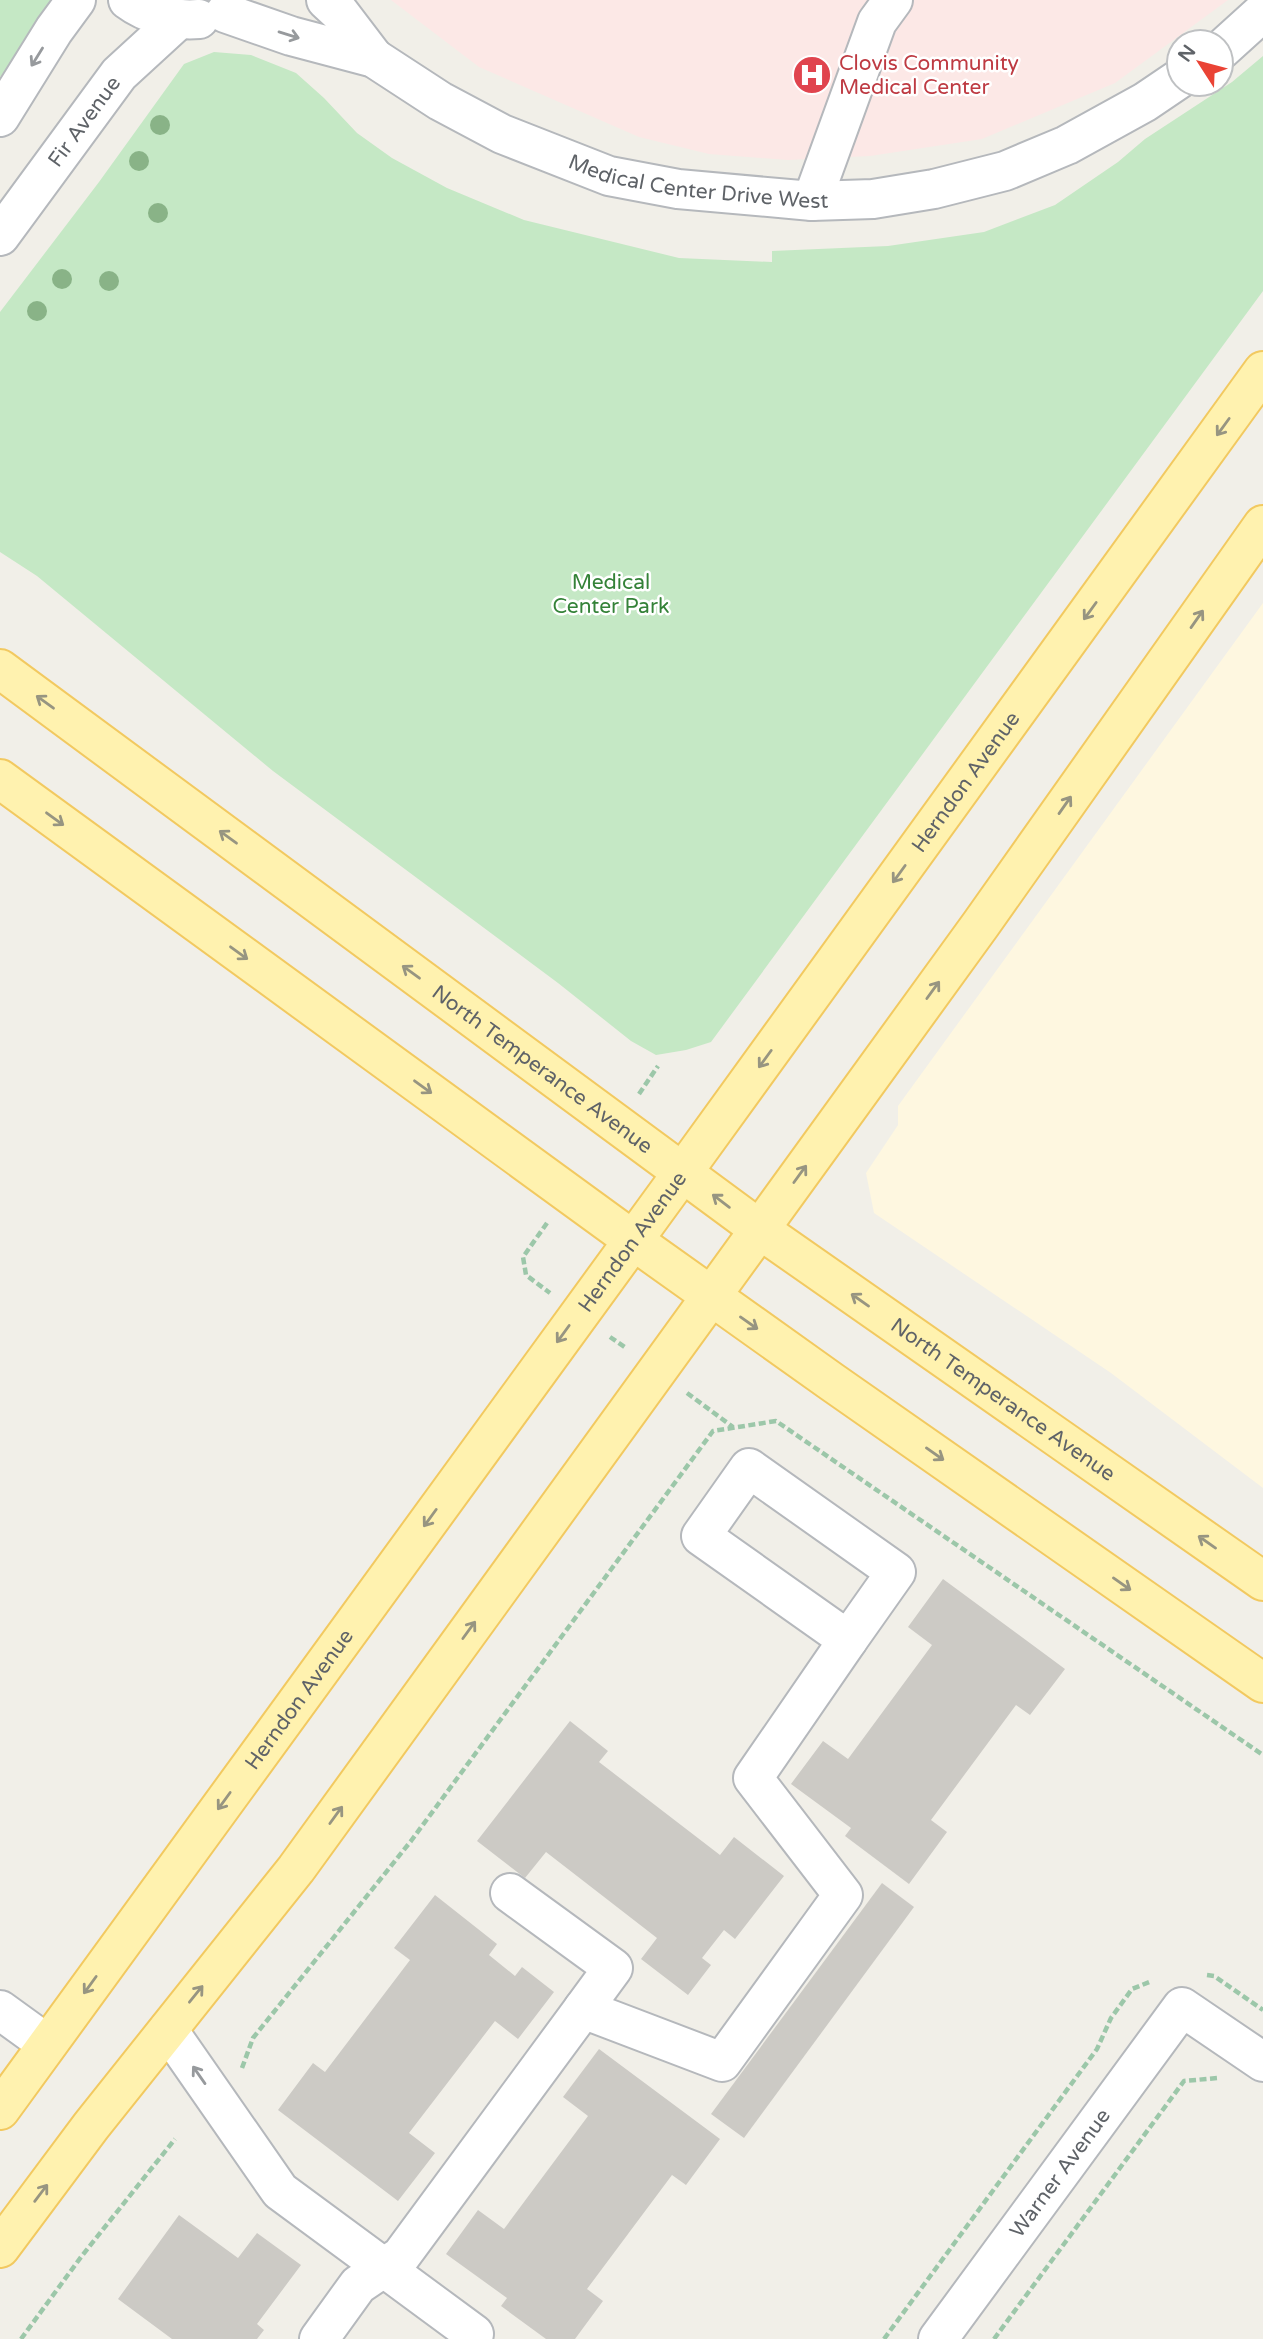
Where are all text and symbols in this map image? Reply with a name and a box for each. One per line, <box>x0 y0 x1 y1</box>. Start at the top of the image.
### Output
north arrow <box>1165 28 1235 98</box>
one-way arrow <box>278 30 300 43</box>
text: N <box>1174 41 1200 66</box>
one-way arrow <box>30 46 44 66</box>
place label: Clovis Community Medical Center <box>839 51 1019 100</box>
hospital icon: Clovis Community Medical Center <box>791 54 833 96</box>
street label: Fir Avenue <box>42 71 126 172</box>
street label: Medical Center Drive West <box>565 149 829 214</box>
one-way arrow <box>1216 417 1231 436</box>
park label: Medical Center Park <box>553 570 669 619</box>
one-way arrow <box>1082 601 1097 620</box>
one-way arrow <box>1190 610 1204 629</box>
one-way arrow <box>36 695 55 710</box>
street label: Herndon Avenue <box>906 706 1025 857</box>
one-way arrow <box>1058 796 1073 815</box>
one-way arrow <box>45 812 64 826</box>
one-way arrow <box>219 830 238 845</box>
one-way arrow <box>891 865 906 883</box>
one-way arrow <box>229 946 248 960</box>
one-way arrow <box>402 965 421 980</box>
street label: North Temperance Avenue <box>427 980 658 1159</box>
one-way arrow <box>926 981 941 1000</box>
one-way arrow <box>758 1049 772 1068</box>
one-way arrow <box>413 1080 432 1094</box>
one-way arrow <box>792 1165 807 1184</box>
street label: Herndon Avenue <box>573 1167 692 1317</box>
one-way arrow <box>712 1193 731 1208</box>
one-way arrow <box>851 1293 870 1307</box>
street label: North Temperance Avenue <box>886 1313 1120 1486</box>
one-way arrow <box>739 1316 758 1330</box>
one-way arrow <box>556 1325 571 1343</box>
one-way arrow <box>925 1447 944 1461</box>
one-way arrow <box>422 1508 437 1527</box>
one-way arrow <box>1198 1535 1217 1549</box>
one-way arrow <box>1112 1577 1131 1591</box>
one-way arrow <box>461 1621 476 1640</box>
street label: Herndon Avenue <box>240 1624 359 1775</box>
one-way arrow <box>216 1791 231 1810</box>
one-way arrow <box>328 1806 343 1825</box>
one-way arrow <box>83 1975 97 1994</box>
one-way arrow <box>188 1986 204 2004</box>
one-way arrow <box>192 2066 206 2085</box>
street label: Warner Avenue <box>1004 2104 1116 2242</box>
one-way arrow <box>33 2184 48 2203</box>

